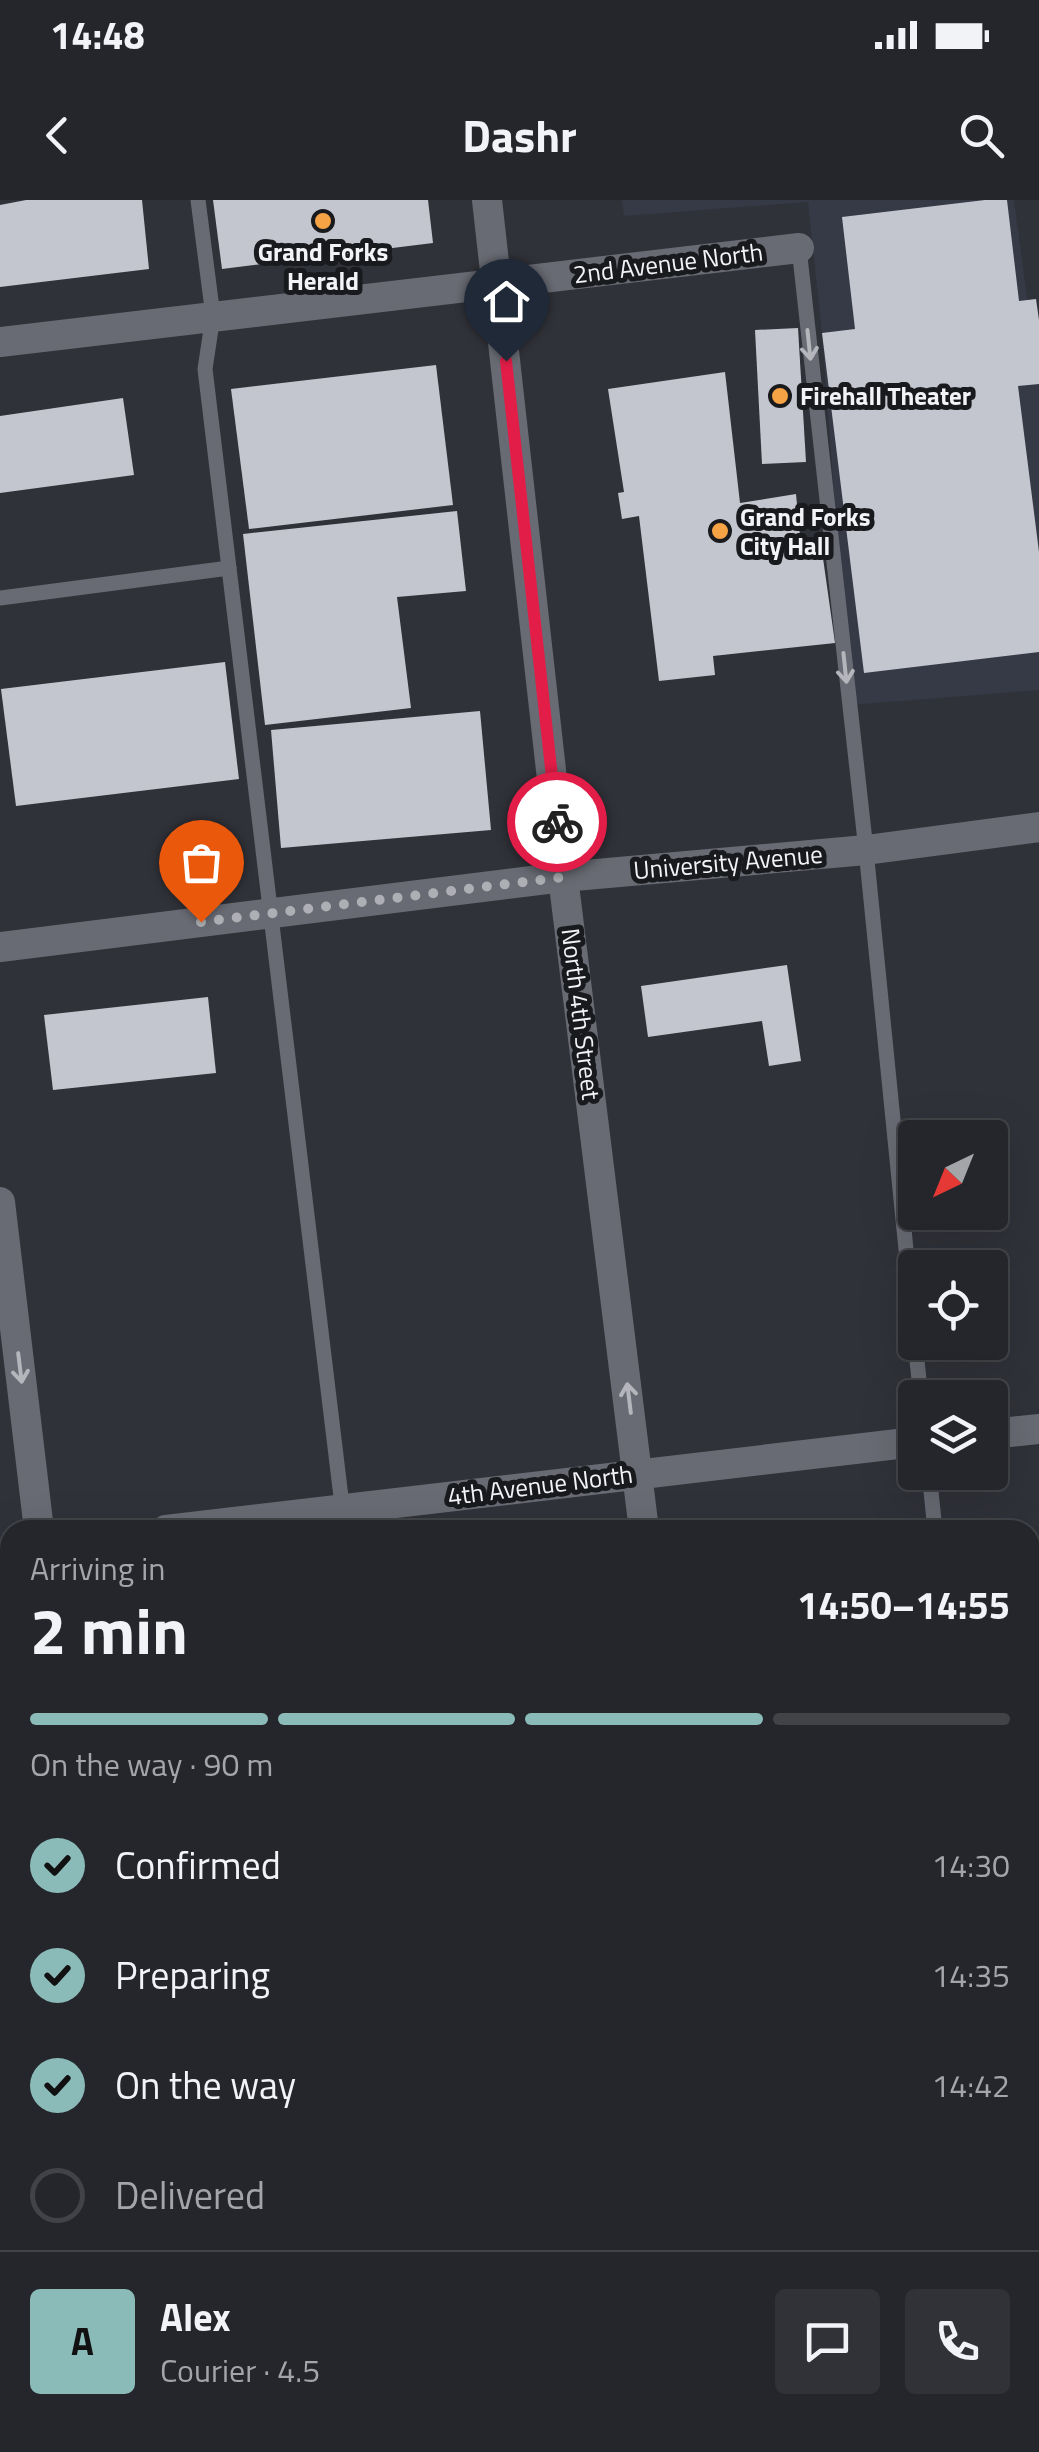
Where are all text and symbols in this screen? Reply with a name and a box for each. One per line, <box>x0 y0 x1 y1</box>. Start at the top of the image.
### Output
text: 14:48 <box>50 6 145 64</box>
text: Dashr <box>462 101 577 169</box>
icon: back <box>30 108 85 163</box>
icon: search <box>954 108 1009 163</box>
marker: Grand Forks Herald <box>312 210 334 232</box>
place label: Grand Forks Herald <box>258 233 388 300</box>
street label: 2nd Avenue North <box>571 233 765 293</box>
pin <box>464 259 549 362</box>
icon: home <box>479 274 534 329</box>
one-way arrow <box>800 329 819 361</box>
place label: Firehall Theater <box>800 377 971 415</box>
marker: Firehall Theater <box>769 385 791 407</box>
place label: Grand Forks City Hall <box>740 498 871 565</box>
marker: Grand Forks City Hall <box>709 520 731 542</box>
one-way arrow <box>836 652 855 684</box>
courier <box>507 772 607 872</box>
icon: bike <box>530 795 585 850</box>
pin <box>159 820 244 923</box>
icon: bag <box>174 835 229 890</box>
street label: University Avenue <box>632 835 824 889</box>
street label: North 4th Street <box>552 926 610 1102</box>
north arrow <box>898 1120 1008 1230</box>
map controls <box>898 1120 1008 1490</box>
button: locate <box>898 1250 1008 1360</box>
one-way arrow <box>11 1351 30 1384</box>
button: layers <box>898 1380 1008 1490</box>
one-way arrow <box>619 1383 638 1415</box>
street label: 4th Avenue North <box>445 1455 635 1515</box>
text: Arriving in <box>30 1544 166 1592</box>
text: 14:50–14:55 <box>797 1576 1010 1634</box>
text: 2 min <box>30 1580 188 1679</box>
text: On the way · 90 m <box>30 1740 273 1788</box>
text: Confirmed <box>115 1836 281 1894</box>
icon: check <box>30 1838 85 1893</box>
text: 14:30 <box>931 1841 1010 1889</box>
text: Preparing <box>115 1946 270 2004</box>
icon: check <box>30 1948 85 2003</box>
text: 14:35 <box>931 1951 1010 1999</box>
text: On the way <box>115 2056 296 2114</box>
icon: check <box>30 2058 85 2113</box>
text: 14:42 <box>931 2061 1010 2109</box>
text: Delivered <box>115 2166 265 2224</box>
text: Alex <box>160 2288 231 2346</box>
button: chat <box>775 2289 880 2394</box>
button: phone <box>905 2289 1010 2394</box>
text: A <box>71 2312 94 2370</box>
text: Courier · 4.5 <box>160 2346 320 2394</box>

